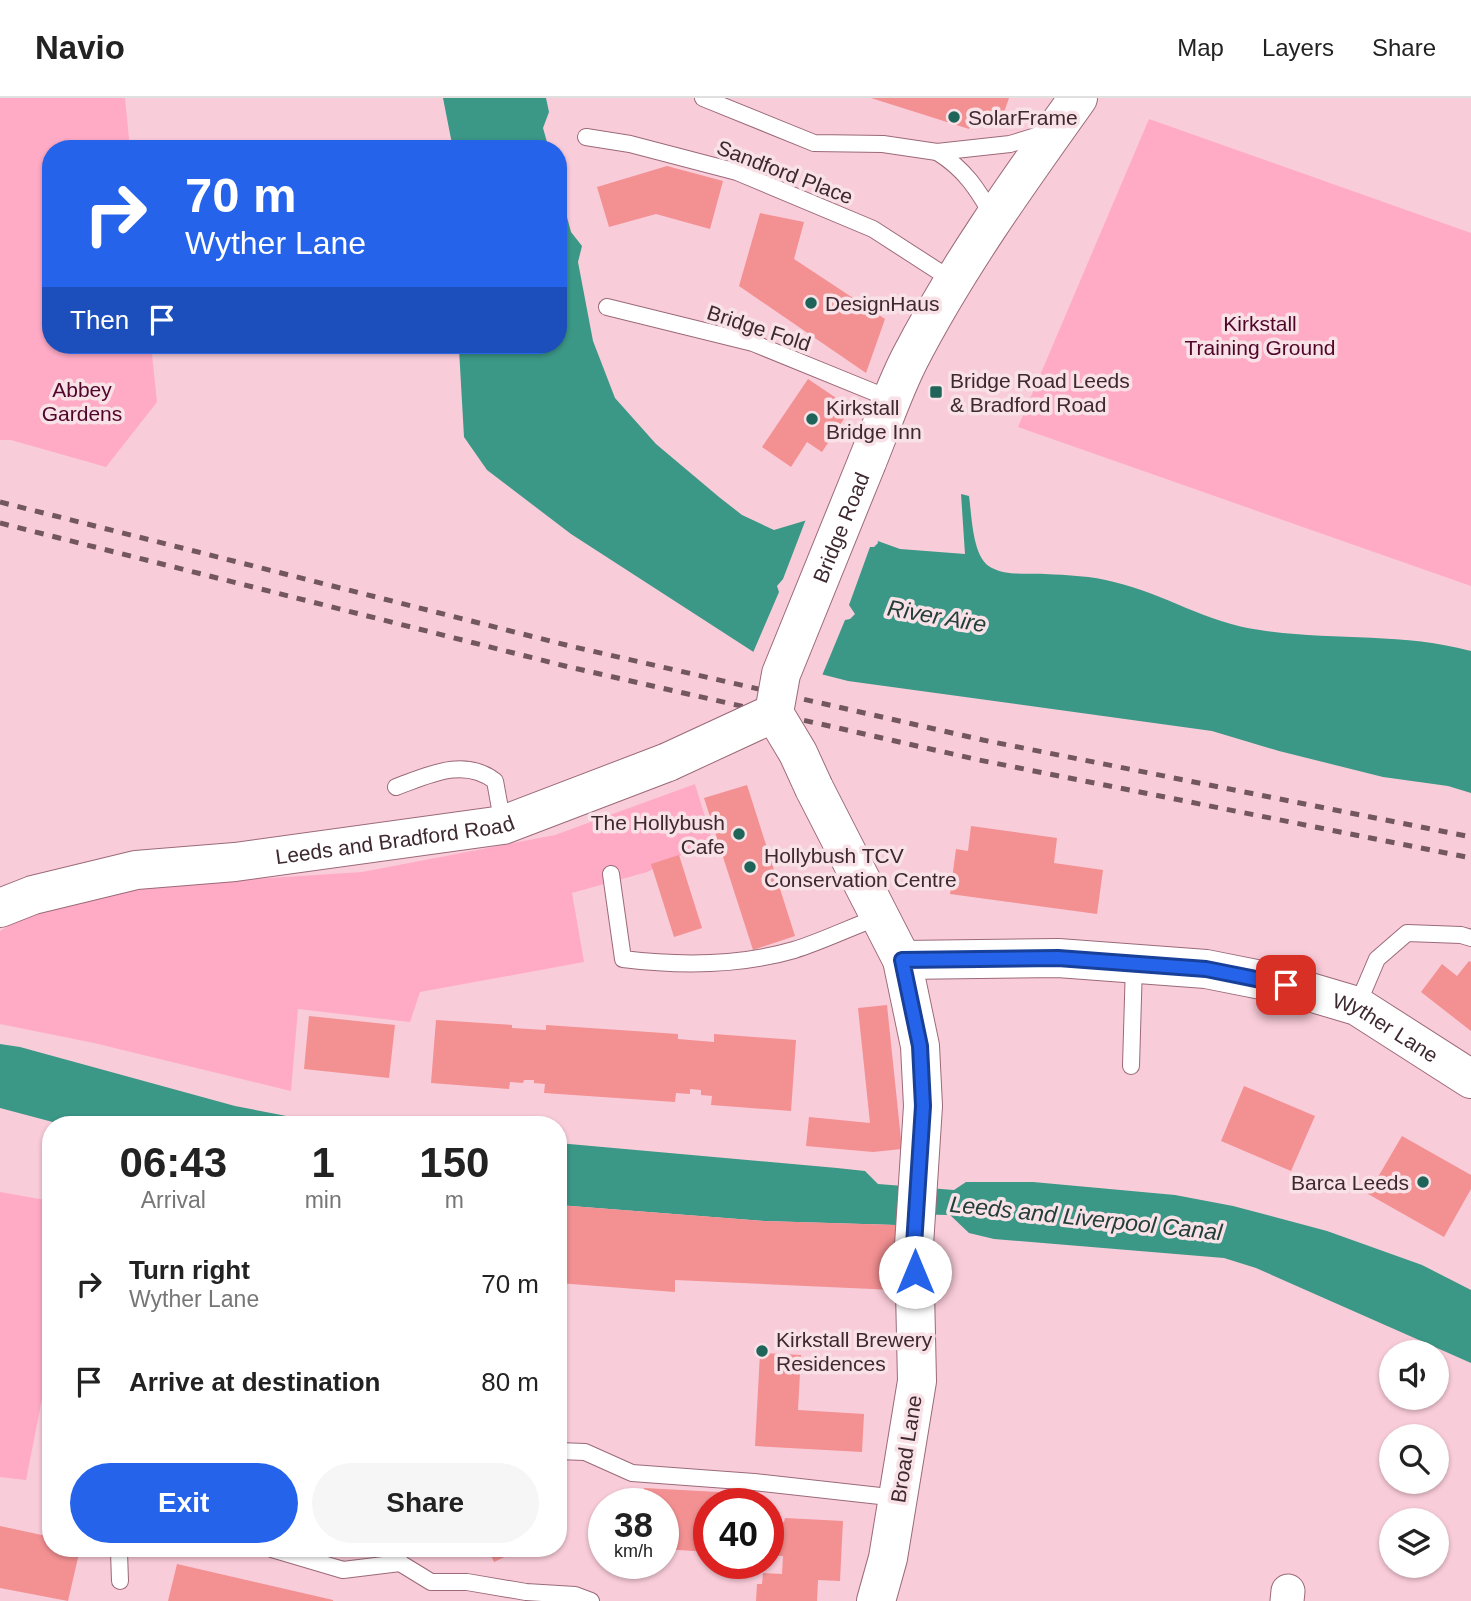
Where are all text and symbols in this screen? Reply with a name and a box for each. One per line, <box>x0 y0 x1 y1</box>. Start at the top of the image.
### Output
text: Navio <box>35 29 125 66</box>
text: Map <box>1177 34 1224 61</box>
text: Layers <box>1262 34 1334 61</box>
text: Share <box>1372 34 1436 61</box>
place label: SolarFrame <box>968 106 1078 129</box>
marker: SolarFrame <box>946 109 962 125</box>
street label: Sandford Place <box>714 136 856 208</box>
icon: right <box>70 168 161 259</box>
text: 70 m <box>185 168 297 222</box>
text: Wyther Lane <box>185 225 366 261</box>
place label: DesignHaus <box>825 292 939 315</box>
marker: DesignHaus <box>803 295 819 311</box>
street label: Bridge Fold <box>704 300 814 356</box>
icon: arrive <box>143 301 181 339</box>
text: Then <box>70 305 129 335</box>
park label: Kirkstall Training Ground <box>1185 312 1335 359</box>
place label: Bridge Road Leeds & Bradford Road <box>950 369 1130 416</box>
park label: Abbey Gardens <box>42 378 122 425</box>
marker: Bridge Road Leeds & Bradford Road <box>928 384 944 400</box>
place label: Kirkstall Bridge Inn <box>826 396 922 443</box>
marker: Kirkstall Bridge Inn <box>804 411 820 427</box>
street label: Bridge Road <box>808 469 873 586</box>
water label: River Aire <box>885 595 989 637</box>
street label: Leeds and Bradford Road <box>274 810 517 868</box>
place label: The Hollybush Cafe <box>591 811 725 858</box>
marker: The Hollybush Cafe <box>731 826 747 842</box>
place label: Hollybush TCV Conservation Centre <box>764 844 957 891</box>
marker: Hollybush TCV Conservation Centre <box>742 859 758 875</box>
pin <box>1256 955 1316 1015</box>
icon: arrive <box>1267 966 1305 1004</box>
street label: Wyther Lane <box>1330 988 1443 1067</box>
text: 06:43 <box>120 1139 227 1186</box>
text: 1 <box>311 1139 335 1186</box>
text: 150 <box>419 1139 489 1186</box>
place label: Barca Leeds <box>1291 1171 1409 1194</box>
marker: Barca Leeds <box>1415 1174 1431 1190</box>
text: Arrival <box>141 1187 206 1213</box>
text: min <box>305 1187 342 1213</box>
text: m <box>445 1187 464 1213</box>
water label: Leeds and Liverpool Canal <box>949 1191 1224 1245</box>
position arrow <box>878 1235 952 1309</box>
text: Turn right <box>129 1255 250 1285</box>
icon: right <box>70 1265 108 1303</box>
text: 70 m <box>481 1269 539 1299</box>
text: Wyther Lane <box>129 1286 259 1312</box>
place label: Kirkstall Brewery Residences <box>776 1328 933 1375</box>
map controls <box>1379 1340 1449 1578</box>
button: sound <box>1379 1340 1449 1410</box>
marker: Kirkstall Brewery Residences <box>754 1343 770 1359</box>
icon: arrive <box>70 1363 108 1401</box>
text: Arrive at destination <box>129 1367 380 1397</box>
text: 80 m <box>481 1367 539 1397</box>
street label: Broad Lane <box>886 1394 926 1504</box>
button: search <box>1379 1424 1449 1494</box>
button: Exit <box>70 1463 298 1543</box>
button: Share <box>312 1463 539 1543</box>
speed limit sign: 40 <box>693 1488 784 1579</box>
text: 38 <box>614 1505 653 1544</box>
button: layers <box>1379 1508 1449 1578</box>
text: km/h <box>614 1541 653 1561</box>

